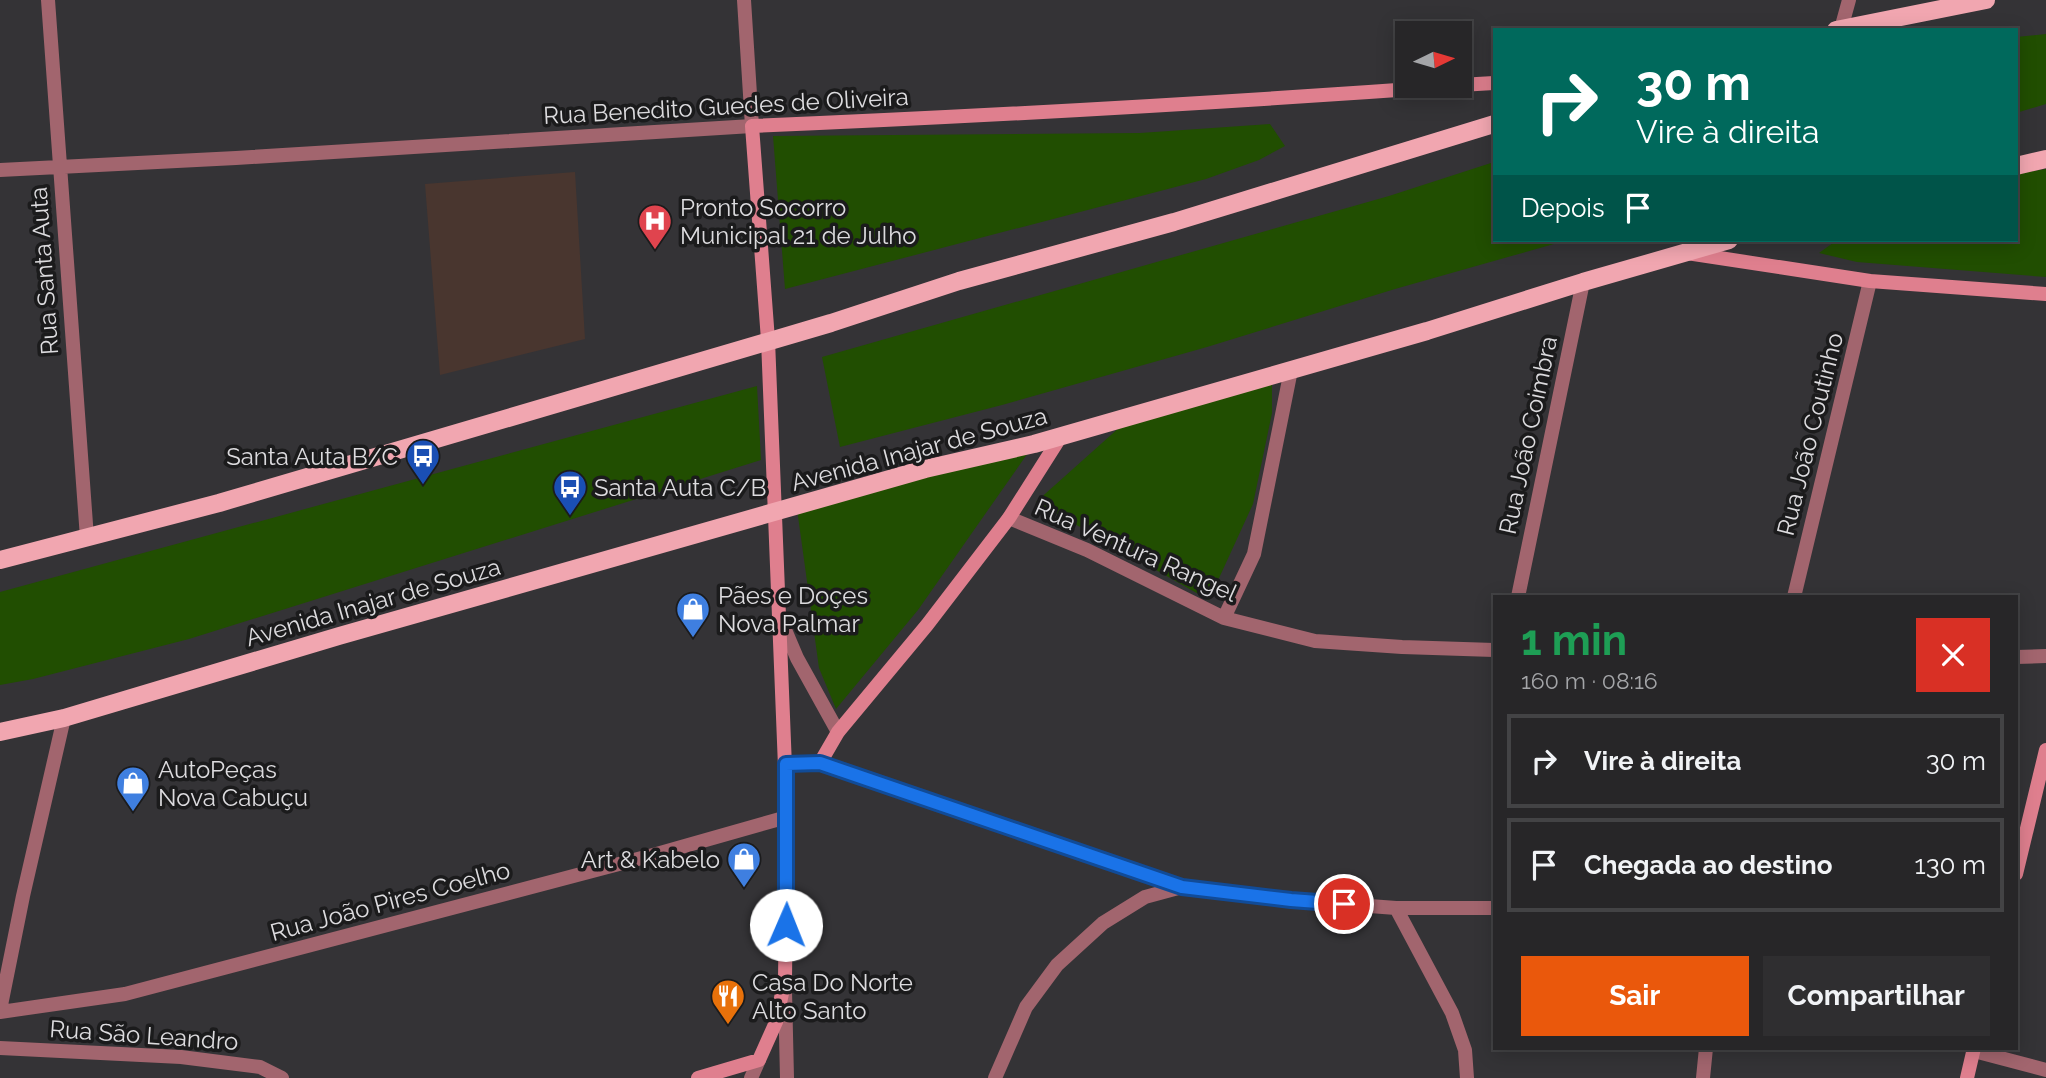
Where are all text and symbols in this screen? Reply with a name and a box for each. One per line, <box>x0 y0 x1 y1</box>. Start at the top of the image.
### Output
north arrow <box>1395 21 1472 98</box>
map controls <box>1395 21 1472 98</box>
text: 30 m <box>1636 54 1751 111</box>
icon: right <box>1521 56 1612 147</box>
street label: Rua Benedito Guedes de Oliveira <box>543 82 909 130</box>
text: Vire à direita <box>1636 113 1819 150</box>
street label: Rua Santa Auta <box>24 186 64 356</box>
icon: arrive <box>1619 189 1657 227</box>
place label: Pronto Socorro Municipal 21 de Julho <box>680 193 917 250</box>
text: Depois <box>1521 193 1605 223</box>
hospital icon: Pronto Socorro Municipal 21 de Julho <box>636 202 674 251</box>
street label: Rua João Coutinho <box>1771 330 1849 538</box>
street label: Rua João Coimbra <box>1493 333 1563 537</box>
street label: Avenida Inajar de Souza <box>788 401 1050 497</box>
bus stop icon: Santa Auta B/C <box>404 437 442 486</box>
place label: Santa Auta B/C <box>226 442 398 471</box>
bus stop icon: Santa Auta C/B <box>551 468 589 517</box>
place label: Santa Auta C/B <box>594 473 766 502</box>
street label: Rua Ventura Rangel <box>1030 492 1242 608</box>
street label: Avenida Inajar de Souza <box>242 552 504 652</box>
place label: Pães e Doçes Nova Palmar <box>718 581 868 638</box>
shop icon: Pães e Doçes Nova Palmar <box>674 590 712 639</box>
text: 1 min <box>1521 616 1627 665</box>
button: close <box>1916 618 1990 692</box>
text: 160 m · 08:16 <box>1521 667 1658 694</box>
icon: right <box>1525 742 1563 780</box>
text: Vire à direita <box>1584 746 1741 776</box>
text: 30 m <box>1926 746 1986 776</box>
place label: AutoPeças Nova Cabuçu <box>158 755 308 812</box>
shop icon: AutoPeças Nova Cabuçu <box>114 764 152 813</box>
shop icon: Art & Kabelo <box>725 840 763 889</box>
place label: Art & Kabelo <box>581 845 720 874</box>
icon: arrive <box>1525 846 1563 884</box>
text: Chegada ao destino <box>1584 850 1833 880</box>
text: 130 m <box>1915 850 1986 880</box>
street label: Rua João Pires Coelho <box>267 855 513 947</box>
pin <box>1314 874 1374 934</box>
icon: arrive <box>1325 885 1363 923</box>
position arrow <box>749 888 823 962</box>
button: Sair <box>1521 956 1749 1036</box>
button: Compartilhar <box>1763 956 1990 1036</box>
place label: Casa Do Norte Alto Santo <box>752 968 913 1025</box>
restaurant icon: Casa Do Norte Alto Santo <box>709 977 747 1026</box>
street label: Rua São Leandro <box>49 1014 239 1056</box>

